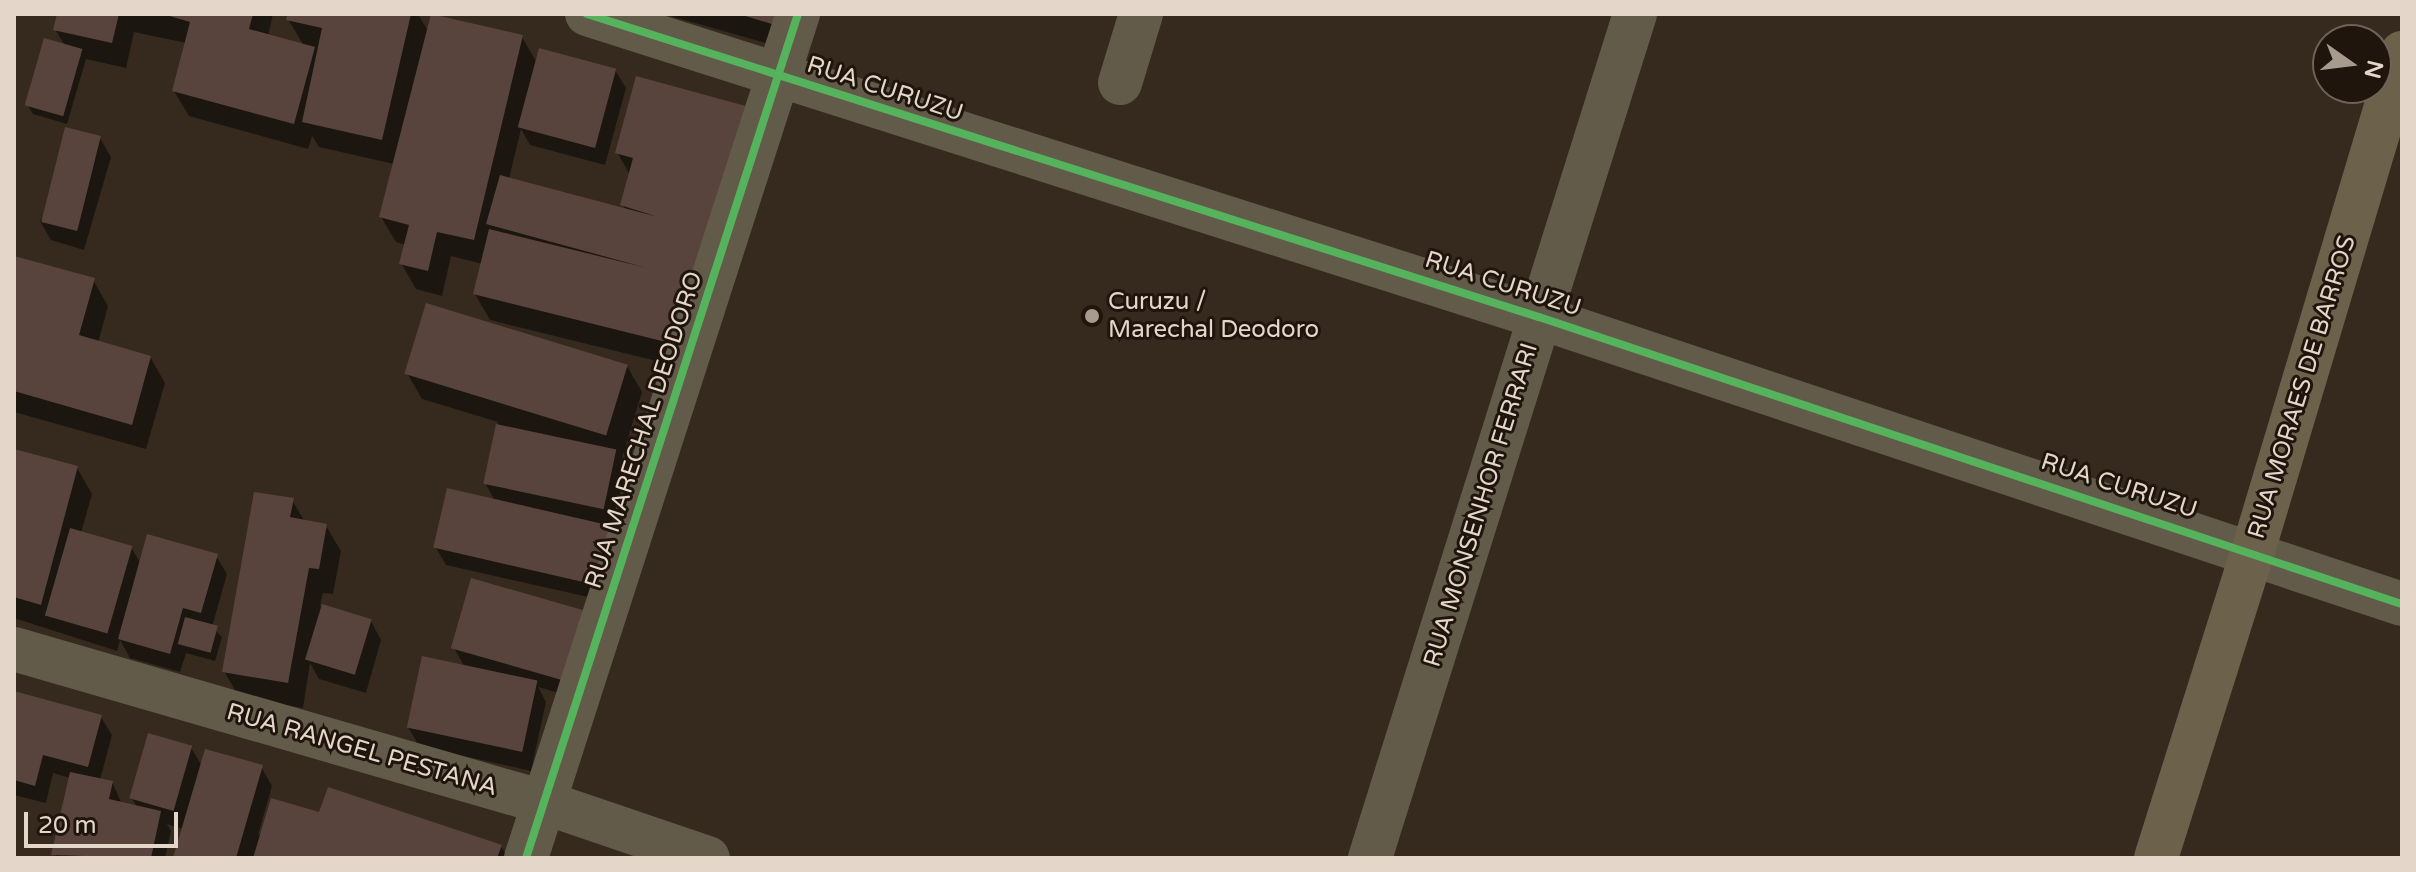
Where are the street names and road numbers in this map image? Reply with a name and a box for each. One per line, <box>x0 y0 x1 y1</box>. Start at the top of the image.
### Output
street label: RUA CURUZU <box>803 50 967 128</box>
street label: RUA MORAES DE BARROS <box>2242 232 2362 542</box>
street label: RUA CURUZU <box>1421 245 1585 323</box>
street label: RUA MARECHAL DEODORO <box>579 268 709 592</box>
street label: RUA MONSENHOR FERRARI <box>1418 340 1544 670</box>
street label: RUA CURUZU <box>2037 447 2201 525</box>
street label: RUA RANGEL PESTANA <box>223 698 501 802</box>

